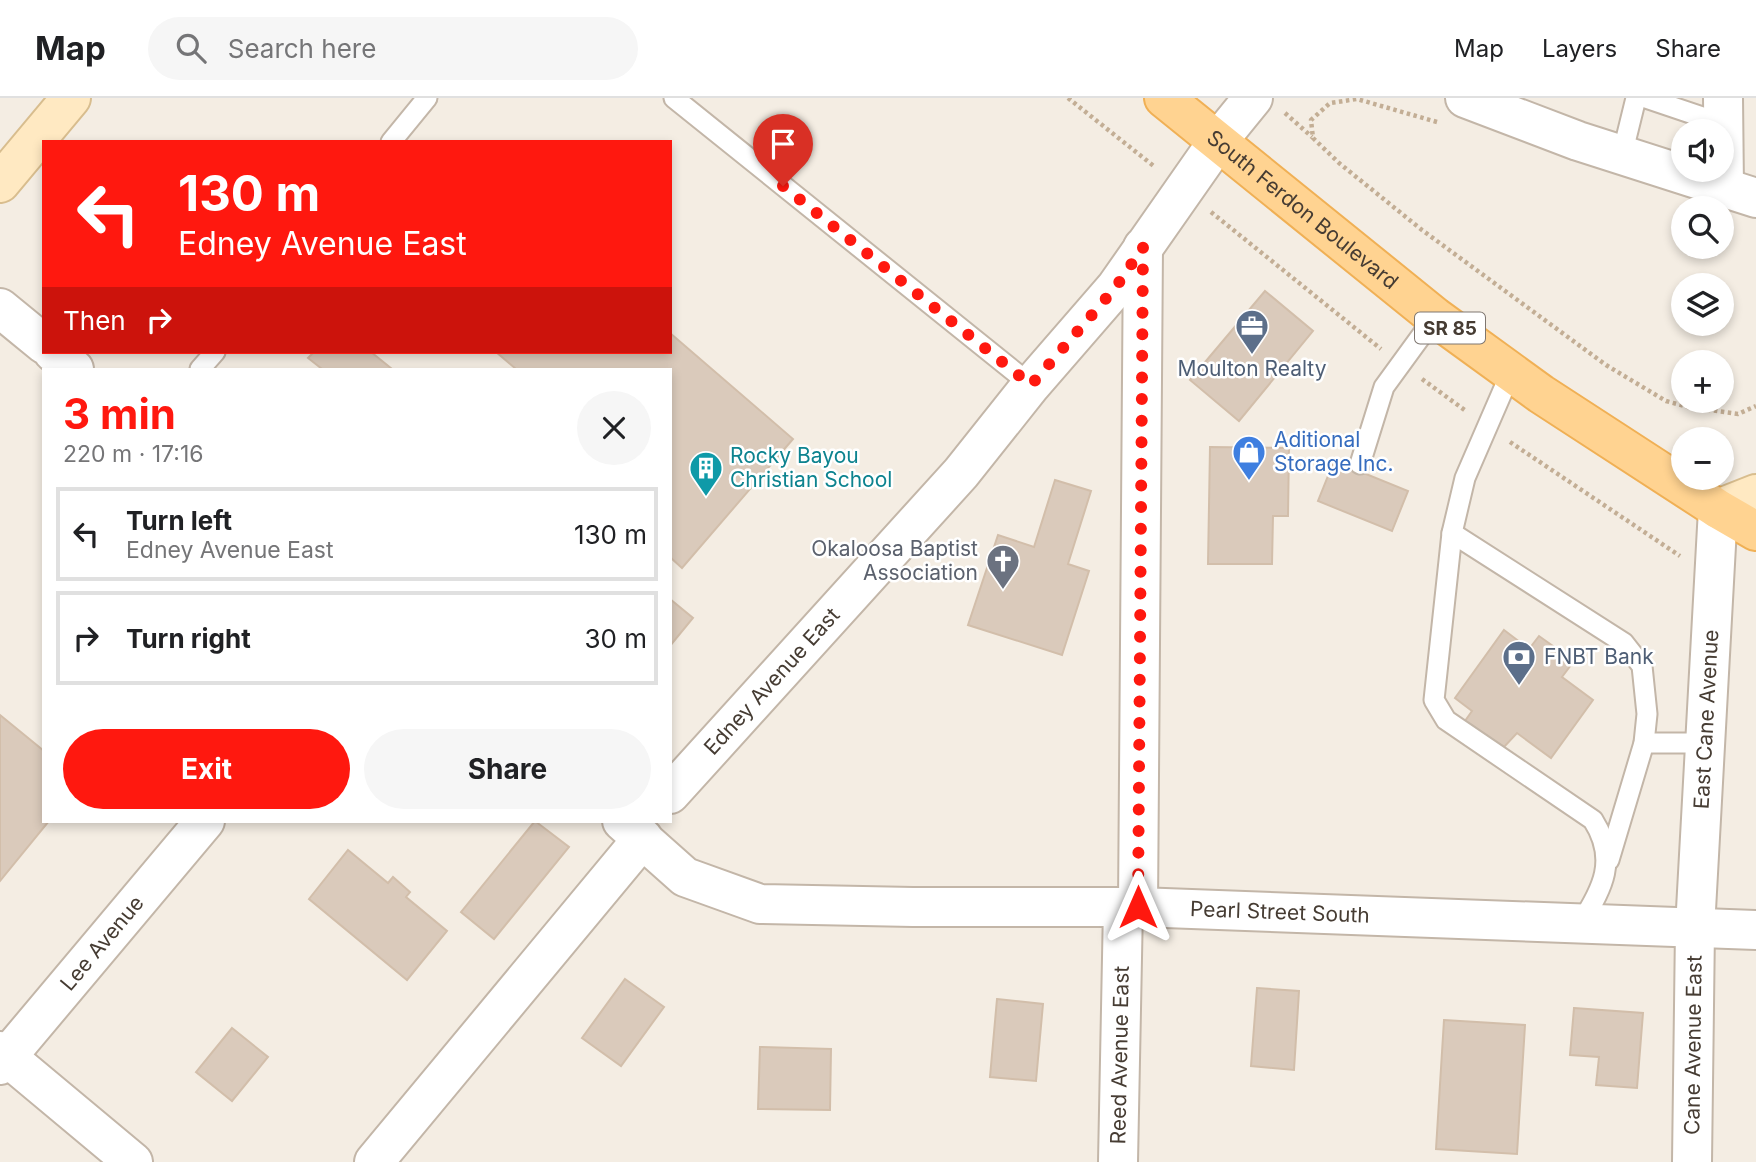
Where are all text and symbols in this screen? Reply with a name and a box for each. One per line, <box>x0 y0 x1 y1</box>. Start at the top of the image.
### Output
search box <box>148 17 638 80</box>
text: Map <box>35 28 106 68</box>
icon: search <box>172 29 210 67</box>
text: Search here <box>228 33 376 64</box>
text: Map <box>1454 34 1504 63</box>
text: Layers <box>1542 34 1617 63</box>
text: Share <box>1655 34 1721 63</box>
pin <box>753 114 813 186</box>
map controls <box>1671 119 1734 490</box>
button: sound <box>1671 119 1734 182</box>
icon: arrive <box>764 125 802 163</box>
street label: South Ferdon Boulevard <box>1202 125 1403 294</box>
text: 130 m <box>178 164 320 223</box>
icon: left <box>63 168 154 259</box>
button: search <box>1671 196 1734 259</box>
text: Edney Avenue East <box>178 224 467 263</box>
button: layers <box>1671 273 1734 336</box>
icon: right <box>140 301 178 339</box>
text: Then <box>63 305 126 336</box>
office icon: Moulton Realty <box>1233 307 1271 356</box>
road number: SR 85 <box>1415 312 1485 344</box>
button: + <box>1671 350 1734 413</box>
place label: Moulton Realty <box>1178 356 1327 381</box>
text: 3 min <box>63 388 176 439</box>
button: close <box>577 391 651 465</box>
place label: Aditional Storage Inc. <box>1274 427 1394 476</box>
button: − <box>1671 427 1734 490</box>
shop icon: Aditional Storage Inc. <box>1230 433 1268 482</box>
text: 220 m · 17:16 <box>63 440 204 468</box>
place label: Rocky Bayou Christian School <box>730 443 892 492</box>
building icon: Rocky Bayou Christian School <box>687 449 725 498</box>
text: Turn left <box>126 505 232 536</box>
icon: left <box>67 515 105 553</box>
text: 130 m <box>574 519 647 550</box>
text: Edney Avenue East <box>126 536 334 564</box>
place label: Okaloosa Baptist Association <box>811 536 978 585</box>
church icon: Okaloosa Baptist Association <box>984 542 1022 591</box>
street label: Edney Avenue East <box>699 602 845 760</box>
icon: right <box>67 619 105 657</box>
text: Turn right <box>126 623 251 654</box>
text: 30 m <box>584 623 647 654</box>
street label: East Cane Avenue <box>1689 629 1723 810</box>
bank icon: FNBT Bank <box>1500 638 1538 687</box>
place label: FNBT Bank <box>1544 644 1654 669</box>
button: Exit <box>63 729 350 809</box>
button: Share <box>364 729 651 809</box>
position arrow <box>1101 870 1175 944</box>
street label: Lee Avenue <box>55 890 149 995</box>
street label: Pearl Street South <box>1190 896 1370 928</box>
street label: Cane Avenue East <box>1679 955 1707 1135</box>
street label: Reed Avenue East <box>1105 965 1134 1145</box>

